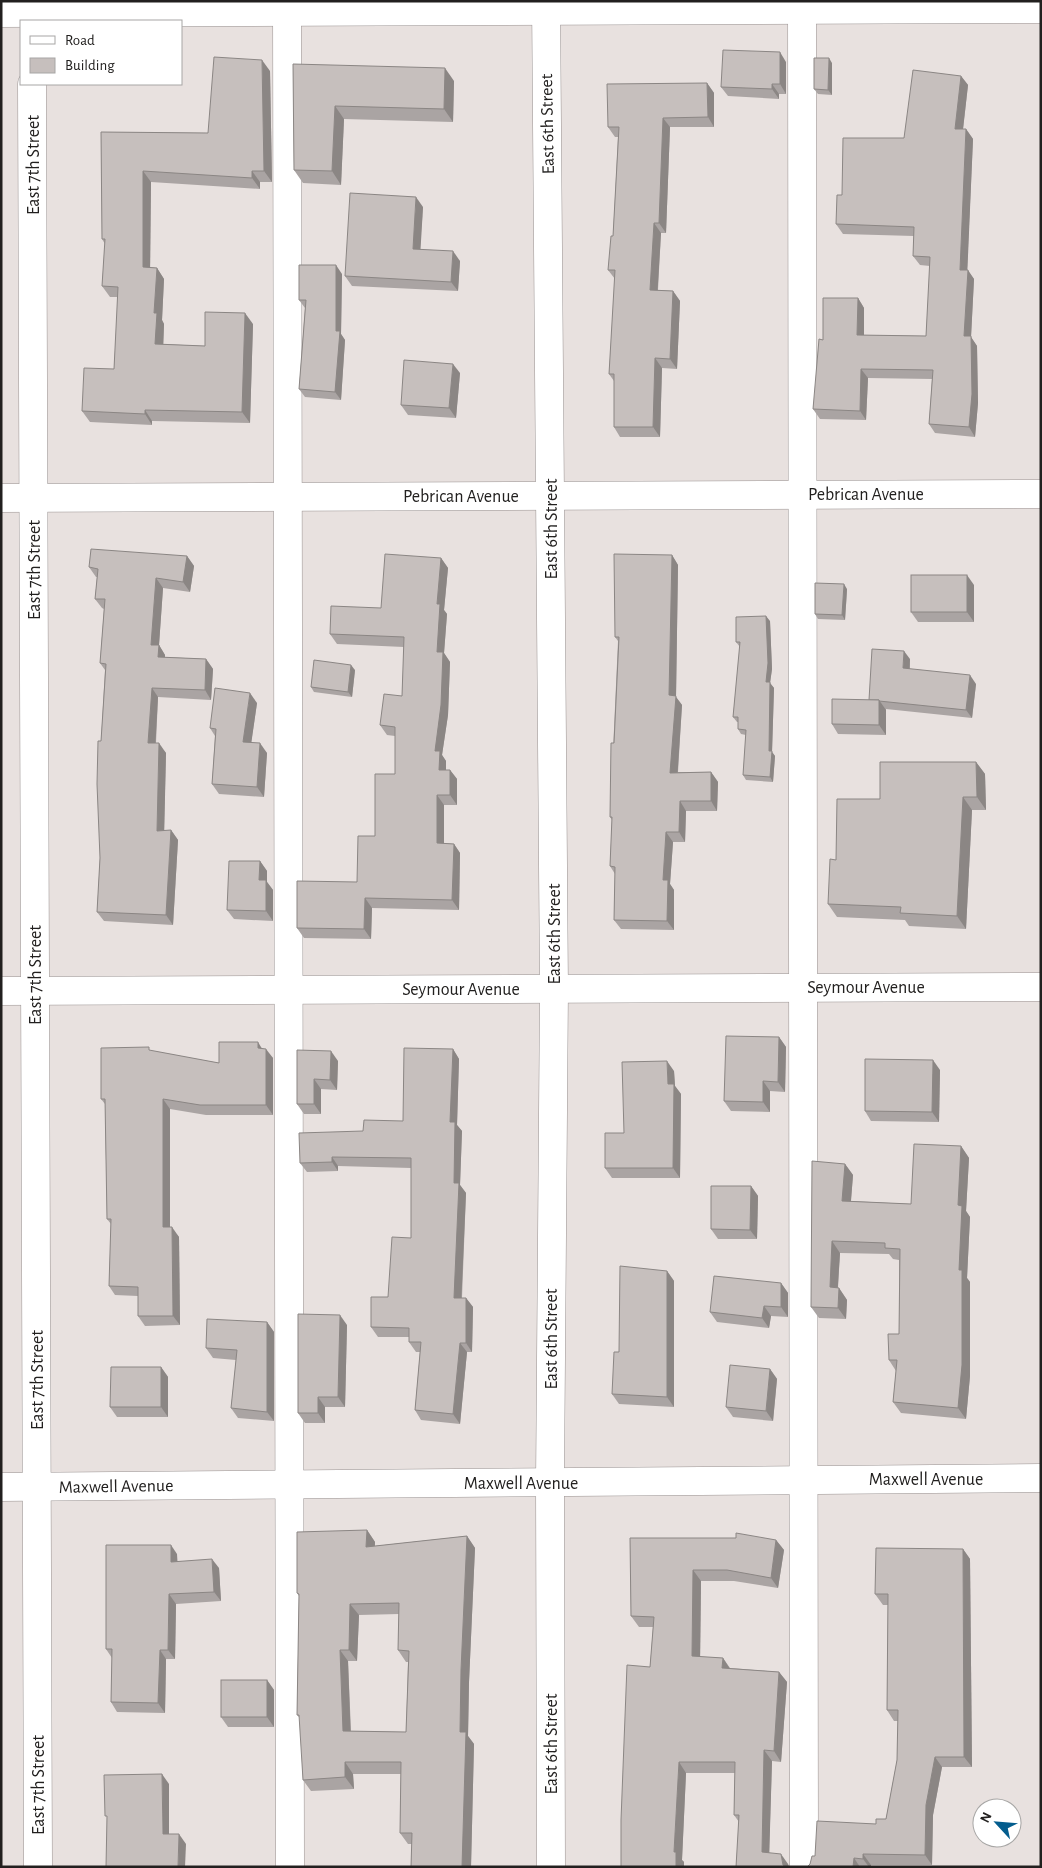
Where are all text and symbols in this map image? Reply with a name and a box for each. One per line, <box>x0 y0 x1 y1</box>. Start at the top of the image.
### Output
legend <box>20 20 182 85</box>
text: Road <box>65 33 95 48</box>
text: Building <box>65 58 115 73</box>
street label: East 6th Street <box>538 73 558 175</box>
street label: East 7th Street <box>25 115 43 215</box>
street label: East 6th Street <box>543 478 561 579</box>
street label: Pebrican Avenue <box>808 486 924 504</box>
street label: Pebrican Avenue <box>403 488 519 506</box>
street label: East 7th Street <box>26 520 44 620</box>
street label: East 6th Street <box>546 883 564 984</box>
street label: East 7th Street <box>27 925 45 1025</box>
street label: Seymour Avenue <box>807 979 925 997</box>
street label: Seymour Avenue <box>402 981 520 999</box>
street label: East 6th Street <box>543 1288 561 1389</box>
street label: East 7th Street <box>29 1330 47 1430</box>
street label: Maxwell Avenue <box>869 1471 983 1489</box>
street label: Maxwell Avenue <box>464 1475 578 1493</box>
street label: Maxwell Avenue <box>59 1477 174 1497</box>
street label: East 6th Street <box>543 1693 561 1794</box>
street label: East 7th Street <box>30 1735 48 1835</box>
north arrow <box>972 1798 1022 1848</box>
text: N <box>978 1810 995 1825</box>

